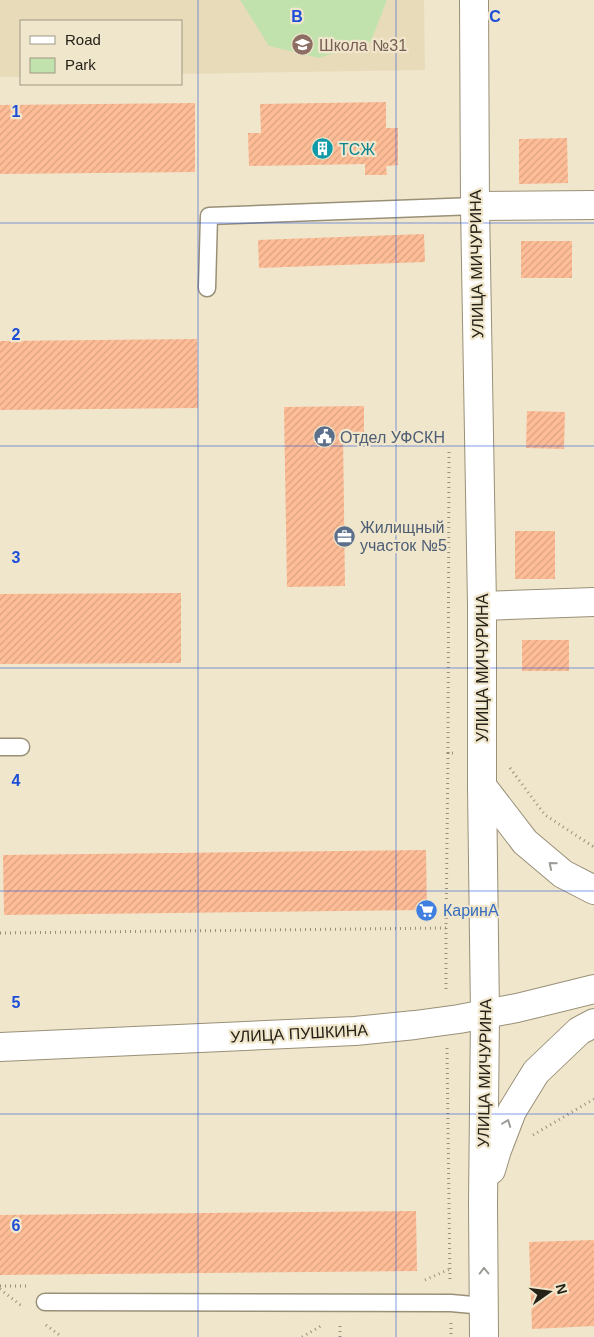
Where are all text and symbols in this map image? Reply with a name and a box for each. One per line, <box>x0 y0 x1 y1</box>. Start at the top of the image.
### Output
text: B <box>291 8 303 25</box>
text: C <box>489 8 501 25</box>
legend <box>20 20 182 85</box>
text: Road <box>65 31 101 48</box>
school or university icon: Школа №31 <box>291 33 315 57</box>
place label: Школа №31 <box>319 37 407 54</box>
text: Park <box>65 56 96 73</box>
text: 1 <box>12 103 21 120</box>
building icon: ТСЖ <box>311 137 335 161</box>
place label: ТСЖ <box>339 141 375 158</box>
street label: УЛИЦА МИЧУРИНА <box>467 189 486 338</box>
text: 2 <box>12 326 21 343</box>
public building icon: Отдел УФСКН <box>312 425 336 449</box>
place label: Отдел УФСКН <box>340 429 445 446</box>
place label: Жилищный участок №5 <box>360 519 447 554</box>
office icon: Жилищный участок №5 <box>332 524 356 548</box>
text: 3 <box>12 549 21 566</box>
street label: УЛИЦА МИЧУРИНА <box>474 593 491 742</box>
text: 4 <box>12 772 21 789</box>
one-way arrow <box>549 862 558 871</box>
supermarket icon: КаринА <box>415 898 439 922</box>
place label: КаринА <box>443 902 499 919</box>
text: 5 <box>12 994 21 1011</box>
street label: УЛИЦА МИЧУРИНА <box>475 998 494 1147</box>
street label: УЛИЦА ПУШКИНА <box>230 1021 369 1046</box>
one-way arrow <box>501 1119 511 1128</box>
text: 6 <box>12 1217 21 1234</box>
one-way arrow <box>479 1267 489 1274</box>
north arrow <box>524 1267 574 1317</box>
text: N <box>553 1282 571 1296</box>

